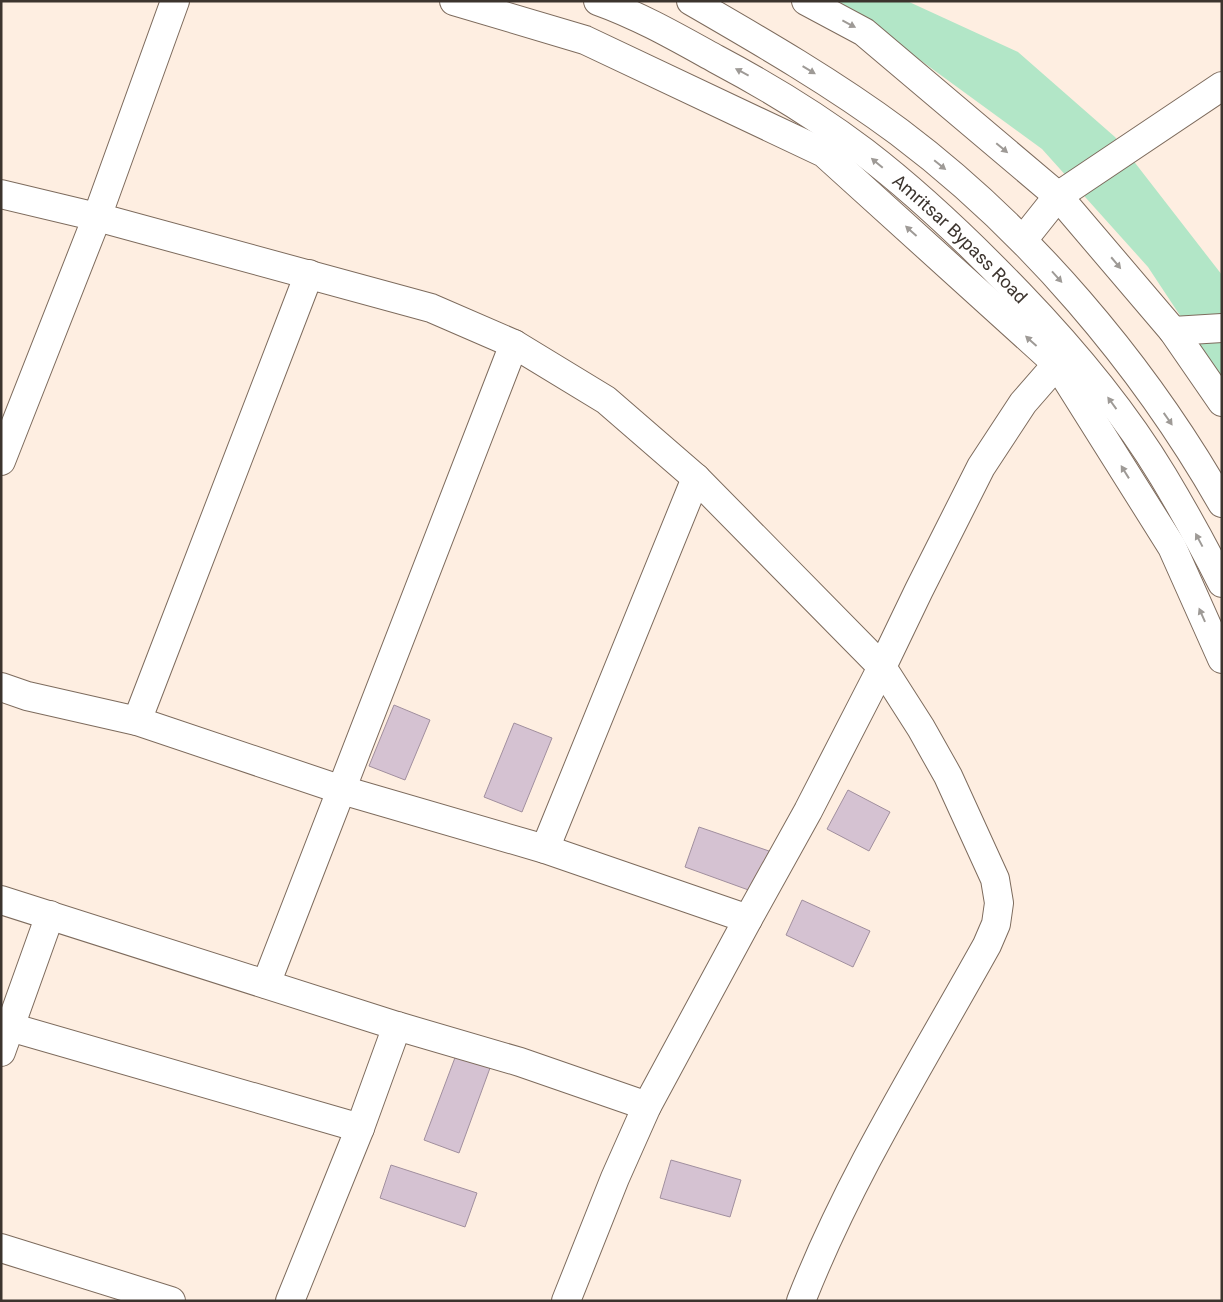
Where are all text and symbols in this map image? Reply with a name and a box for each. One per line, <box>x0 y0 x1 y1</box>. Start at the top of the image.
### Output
one-way arrow <box>842 20 856 28</box>
one-way arrow <box>802 65 815 74</box>
one-way arrow <box>735 68 749 77</box>
one-way arrow <box>995 143 1008 154</box>
one-way arrow <box>870 157 883 168</box>
one-way arrow <box>933 160 946 171</box>
street label: Amritsar Bypass Road <box>889 169 1032 307</box>
one-way arrow <box>904 226 917 237</box>
one-way arrow <box>1110 257 1122 269</box>
one-way arrow <box>1051 271 1063 283</box>
one-way arrow <box>1025 335 1038 346</box>
one-way arrow <box>1107 396 1117 410</box>
one-way arrow <box>1163 412 1173 426</box>
one-way arrow <box>1120 466 1129 479</box>
one-way arrow <box>1195 533 1203 547</box>
one-way arrow <box>1197 608 1205 622</box>

